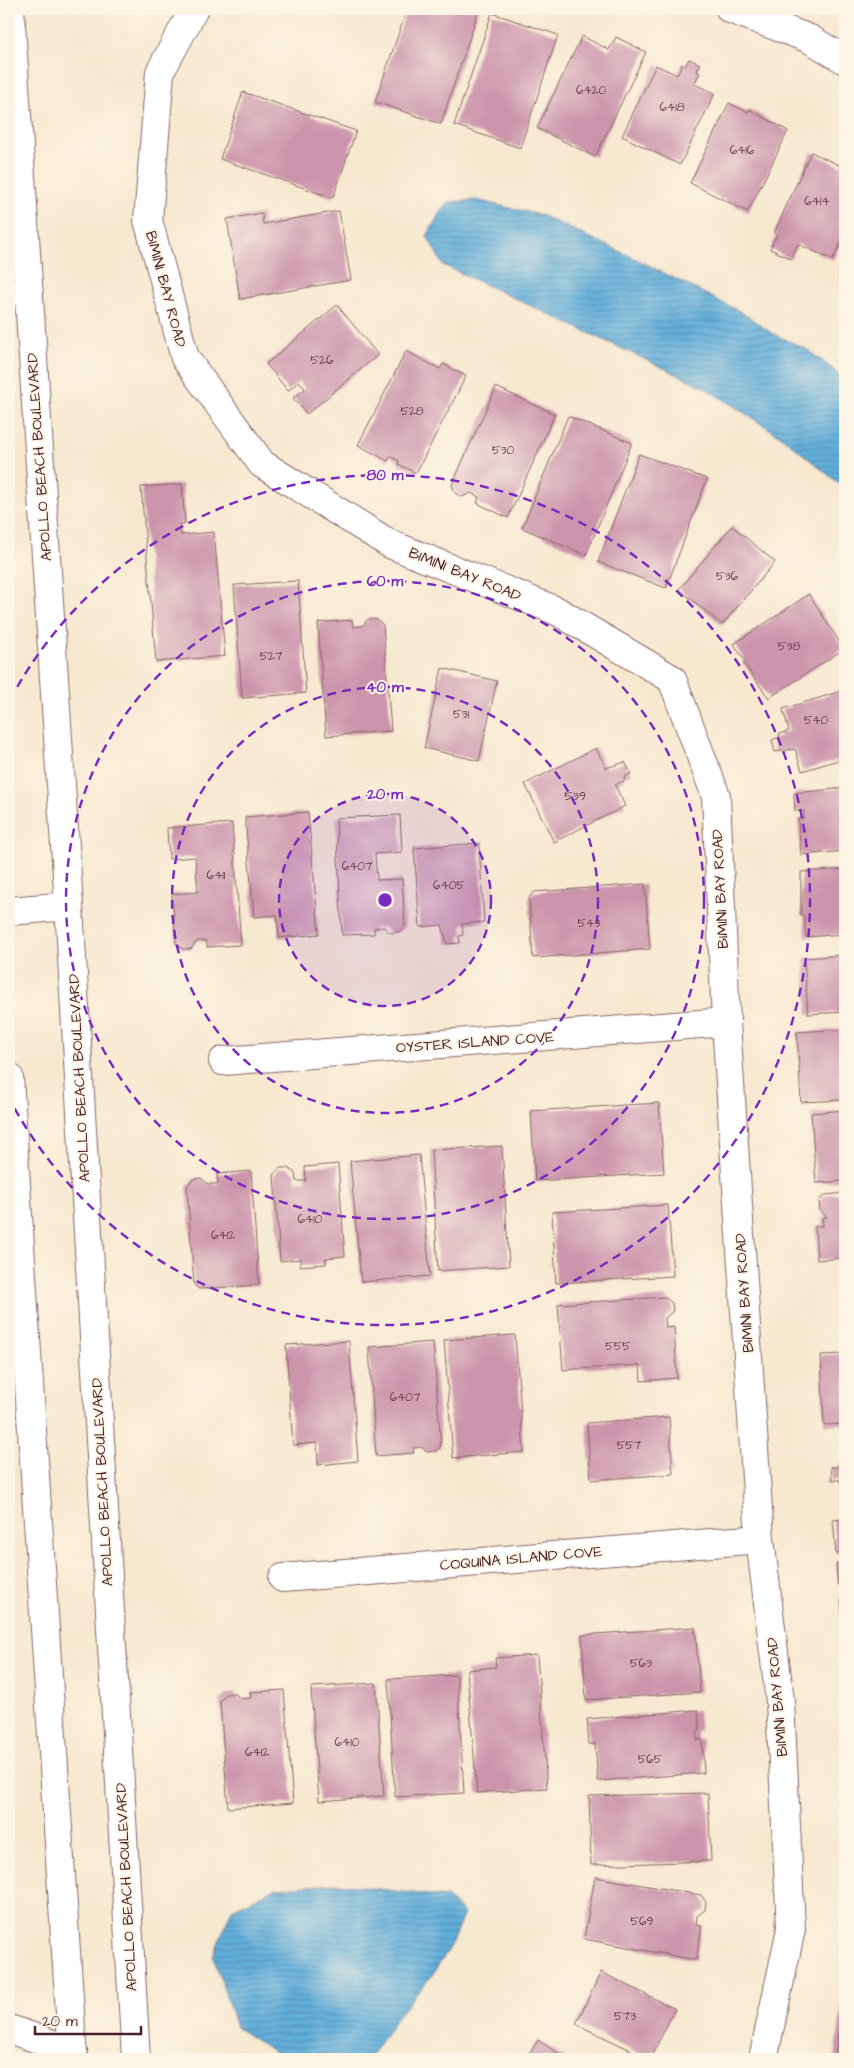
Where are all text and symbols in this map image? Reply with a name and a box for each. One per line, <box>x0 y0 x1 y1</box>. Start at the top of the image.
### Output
house number: 6420 <box>576 82 606 99</box>
house number: 6418 <box>659 99 685 116</box>
house number: 6416 <box>730 142 755 159</box>
house number: 6414 <box>804 193 830 210</box>
street label: BIMINI BAY ROAD <box>140 229 191 350</box>
street label: APOLLO BEACH BOULEVARD <box>22 352 57 562</box>
house number: 526 <box>311 352 334 369</box>
house number: 528 <box>400 403 424 420</box>
house number: 530 <box>492 442 515 459</box>
text: 80 m <box>367 465 404 486</box>
street label: BIMINI BAY ROAD <box>405 542 524 607</box>
house number: 536 <box>716 568 739 585</box>
text: 60 m <box>367 571 404 592</box>
house number: 538 <box>778 638 800 655</box>
house number: 527 <box>260 648 283 665</box>
text: 40 m <box>366 677 404 698</box>
house number: 531 <box>453 706 470 723</box>
house number: 540 <box>804 712 829 729</box>
text: 20 m <box>366 784 403 805</box>
house number: 539 <box>564 788 586 805</box>
street label: BIMINI BAY ROAD <box>707 828 734 949</box>
house number: 6407 <box>342 858 373 875</box>
house number: 6411 <box>207 867 226 884</box>
house number: 6405 <box>433 877 465 894</box>
centre of rings <box>376 891 394 909</box>
house number: 543 <box>578 915 600 932</box>
street label: APOLLO BEACH BOULEVARD <box>64 973 95 1183</box>
street label: OYSTER ISLAND COVE <box>395 1026 555 1059</box>
house number: 6410 <box>298 1211 323 1228</box>
house number: 6412 <box>211 1227 235 1244</box>
street label: BIMINI BAY ROAD <box>730 1232 759 1353</box>
house number: 555 <box>605 1338 631 1355</box>
street label: APOLLO BEACH BOULEVARD <box>87 1377 118 1587</box>
house number: 6407 <box>390 1389 421 1406</box>
house number: 557 <box>617 1437 642 1454</box>
street label: COQUINA ISLAND COVE <box>439 1541 603 1576</box>
street label: BIMINI BAY ROAD <box>762 1636 793 1757</box>
house number: 563 <box>630 1655 652 1672</box>
house number: 6410 <box>335 1734 360 1751</box>
house number: 6412 <box>245 1744 269 1761</box>
house number: 565 <box>638 1751 663 1768</box>
street label: APOLLO BEACH BOULEVARD <box>111 1782 142 1992</box>
house number: 569 <box>631 1913 654 1930</box>
scale bar <box>35 2003 141 2035</box>
house number: 573 <box>614 2008 636 2025</box>
text: 20 m <box>42 2011 78 2032</box>

